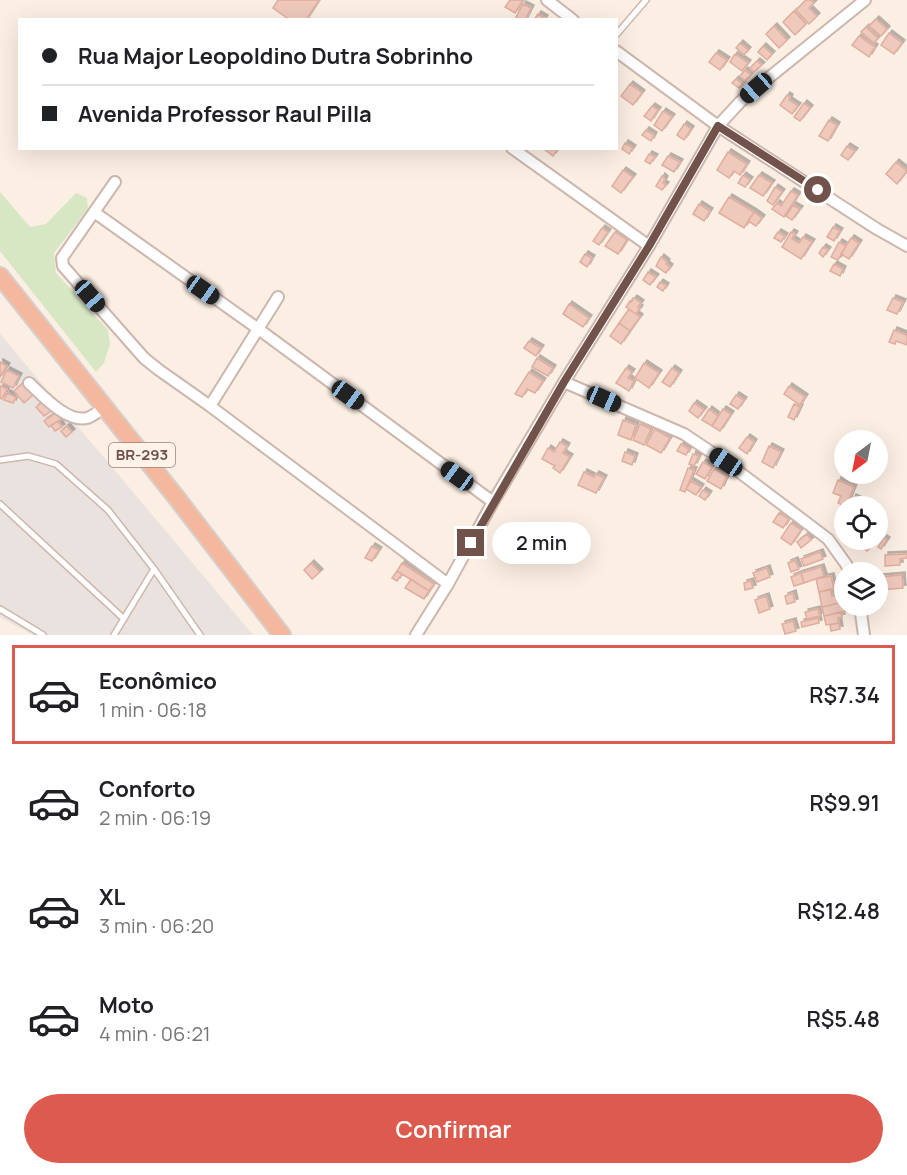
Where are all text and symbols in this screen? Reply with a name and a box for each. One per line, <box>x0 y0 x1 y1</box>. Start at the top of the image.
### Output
text: Rua Major Leopoldino Dutra Sobrinho <box>78 41 473 71</box>
car <box>737 69 775 107</box>
text: Avenida Professor Raul Pilla <box>78 99 372 129</box>
route start <box>804 176 831 203</box>
car <box>183 272 223 308</box>
car <box>71 277 109 315</box>
car <box>328 377 368 413</box>
car <box>584 383 624 415</box>
north arrow <box>834 430 888 484</box>
map controls <box>834 430 888 616</box>
road number: BR-293 <box>109 443 175 467</box>
car <box>706 444 746 480</box>
car <box>437 458 477 494</box>
button: locate <box>834 496 888 550</box>
callout: 2 min <box>492 522 591 564</box>
route end <box>457 529 484 556</box>
text: 2 min <box>516 529 567 556</box>
button: layers <box>834 562 888 616</box>
text: Econômico <box>99 666 217 696</box>
icon: car <box>27 668 81 722</box>
text: R$7.34 <box>809 680 880 710</box>
text: 1 min · 06:18 <box>99 696 207 723</box>
text: Conforto <box>99 774 195 804</box>
icon: car <box>27 776 81 830</box>
text: R$9.91 <box>809 788 880 818</box>
text: 2 min · 06:19 <box>99 804 211 831</box>
text: XL <box>99 882 125 912</box>
icon: car <box>27 884 81 938</box>
text: R$12.48 <box>797 896 880 926</box>
text: 3 min · 06:20 <box>99 912 214 939</box>
text: Moto <box>99 990 154 1020</box>
icon: car <box>27 992 81 1046</box>
text: R$5.48 <box>807 1004 880 1034</box>
text: 4 min · 06:21 <box>99 1020 211 1047</box>
button: Confirmar <box>24 1094 883 1163</box>

